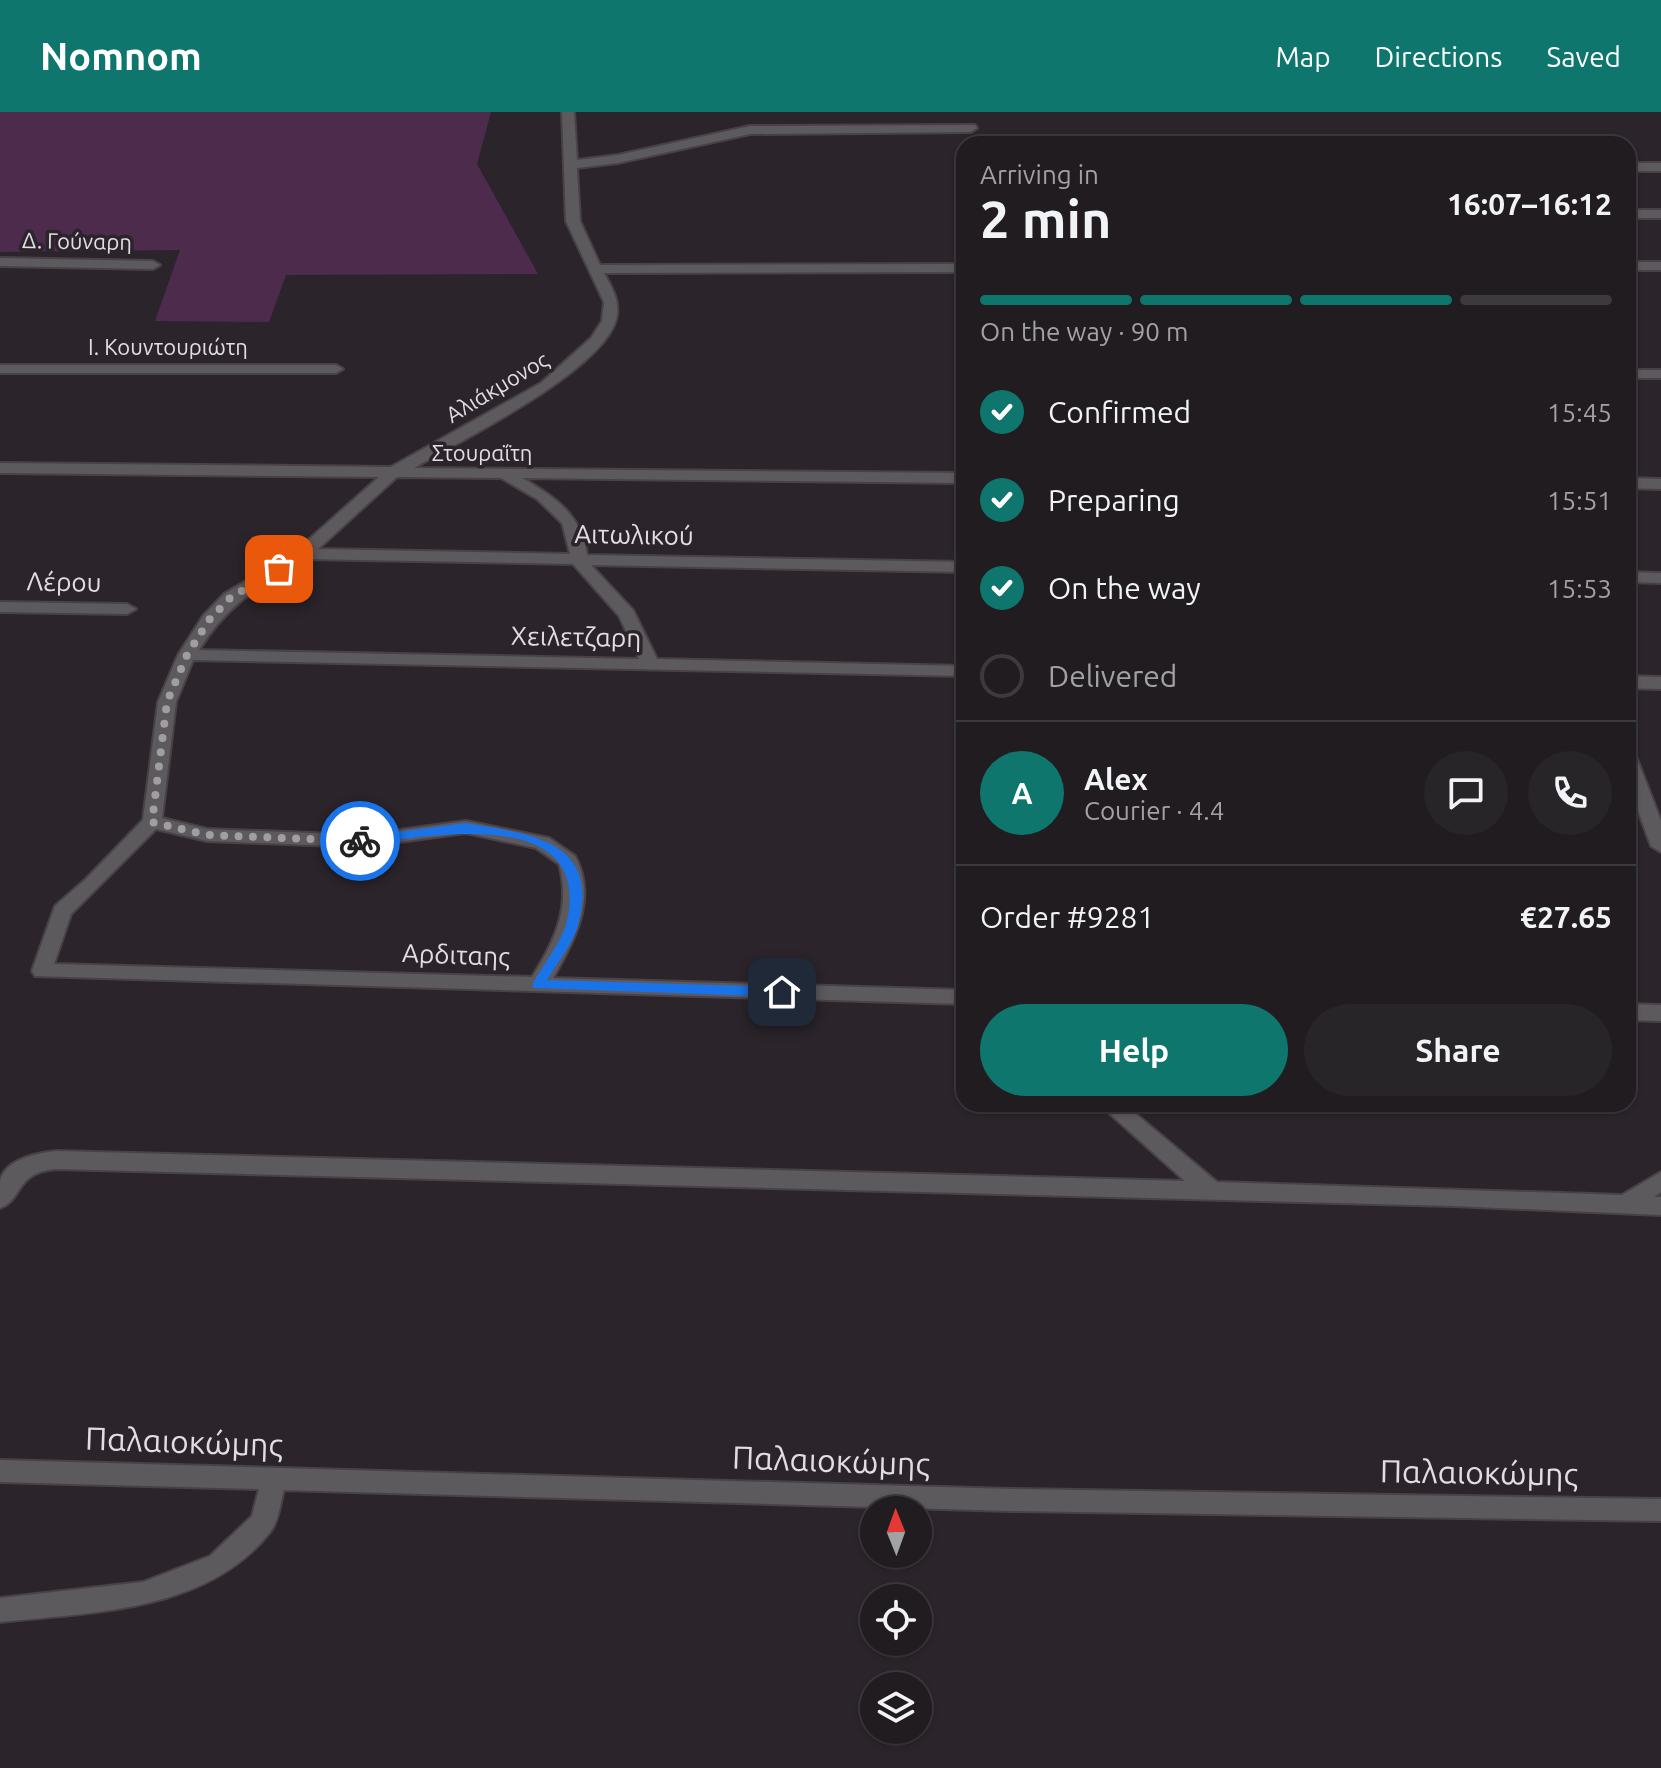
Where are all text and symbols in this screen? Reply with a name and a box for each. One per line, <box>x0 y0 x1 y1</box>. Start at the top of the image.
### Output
text: Nomnom <box>40 35 202 77</box>
text: Map <box>1275 41 1331 72</box>
text: Directions <box>1375 41 1502 72</box>
text: Saved <box>1546 41 1621 72</box>
text: Arriving in <box>980 160 1099 189</box>
text: 16:07–16:12 <box>1447 187 1612 221</box>
text: 2 min <box>980 190 1111 248</box>
street label: Δ. Γούναρη <box>22 227 132 254</box>
text: On the way · 90 m <box>980 317 1188 346</box>
street label: Ι. Κουντουριώτη <box>88 334 248 359</box>
street label: Αλιάκμονος <box>441 346 553 428</box>
icon: check <box>980 390 1024 434</box>
text: Confirmed <box>1048 395 1191 429</box>
text: 15:45 <box>1547 398 1612 427</box>
street label: Στουραΐτη <box>432 440 532 465</box>
icon: check <box>980 478 1024 522</box>
text: Preparing <box>1048 483 1180 517</box>
text: 15:51 <box>1547 486 1612 515</box>
street label: Αιτωλικού <box>574 519 694 550</box>
pin <box>245 535 313 603</box>
icon: bag <box>257 547 301 591</box>
street label: Λέρου <box>26 566 102 597</box>
icon: check <box>980 566 1024 610</box>
text: On the way <box>1048 571 1201 605</box>
text: 15:53 <box>1547 574 1612 603</box>
street label: Χειλετζαρη <box>511 621 641 653</box>
text: Delivered <box>1048 659 1177 693</box>
button: chat <box>1424 751 1508 835</box>
button: phone <box>1528 751 1612 835</box>
text: Alex <box>1084 762 1148 796</box>
text: A <box>1011 776 1033 810</box>
text: Courier · 4.4 <box>1084 796 1224 825</box>
courier <box>320 801 400 881</box>
icon: bike <box>338 819 382 863</box>
text: Order #9281 <box>980 900 1154 934</box>
text: €27.65 <box>1520 900 1612 934</box>
street label: Αρδιταης <box>402 938 511 972</box>
pin <box>748 958 816 1026</box>
icon: home <box>760 970 804 1014</box>
button: Help <box>980 1004 1288 1096</box>
button: Share <box>1304 1004 1612 1096</box>
street label: Παλαιοκώμης <box>84 1420 284 1463</box>
street label: Παλαιοκώμης <box>731 1439 931 1482</box>
street label: Παλαιοκώμης <box>1380 1452 1578 1493</box>
north arrow <box>860 1496 932 1568</box>
map controls <box>860 1496 932 1744</box>
button: locate <box>860 1584 932 1656</box>
button: layers <box>860 1672 932 1744</box>

